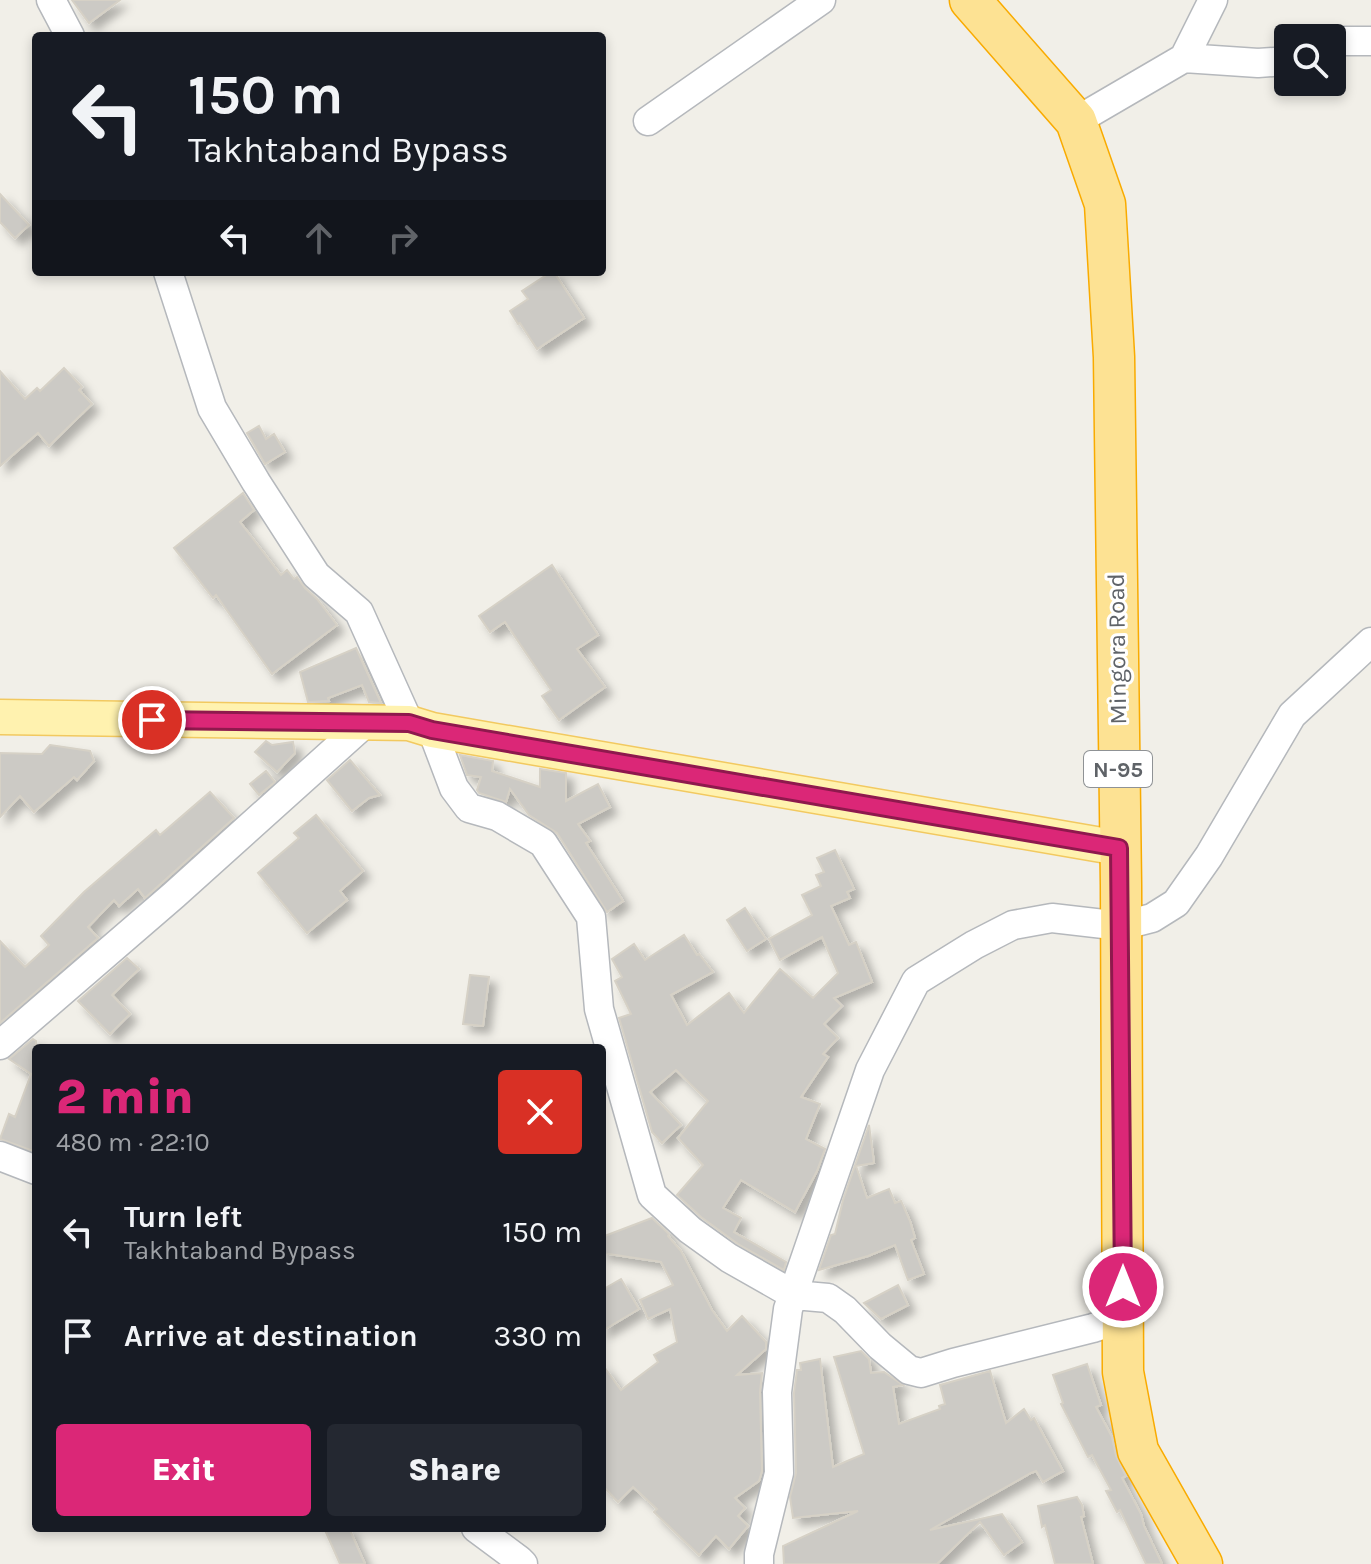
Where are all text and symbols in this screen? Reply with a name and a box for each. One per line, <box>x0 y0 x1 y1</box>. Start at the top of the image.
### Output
map controls <box>1274 24 1346 96</box>
button: search <box>1274 24 1346 96</box>
text: 150 m <box>188 62 343 127</box>
icon: left <box>56 64 160 168</box>
text: Takhtaband Bypass <box>188 129 509 171</box>
icon: left <box>213 216 257 260</box>
icon: ahead <box>297 216 341 260</box>
icon: right <box>381 216 425 260</box>
street label: Mingora Road <box>1102 573 1132 725</box>
pin <box>118 686 186 754</box>
icon: arrive <box>130 698 174 742</box>
road number: N-95 <box>1084 751 1152 787</box>
text: 2 min <box>56 1069 194 1125</box>
button: close <box>498 1070 582 1154</box>
text: 480 m · 22:10 <box>56 1127 210 1158</box>
text: Turn left <box>124 1199 242 1235</box>
icon: left <box>56 1210 100 1254</box>
text: 150 m <box>502 1214 582 1250</box>
text: Takhtaband Bypass <box>124 1235 356 1266</box>
position arrow <box>1081 1245 1165 1329</box>
icon: arrive <box>56 1314 100 1358</box>
text: Arrive at destination <box>124 1318 418 1354</box>
text: 330 m <box>494 1318 582 1354</box>
button: Exit <box>56 1424 311 1516</box>
button: Share <box>327 1424 582 1516</box>

